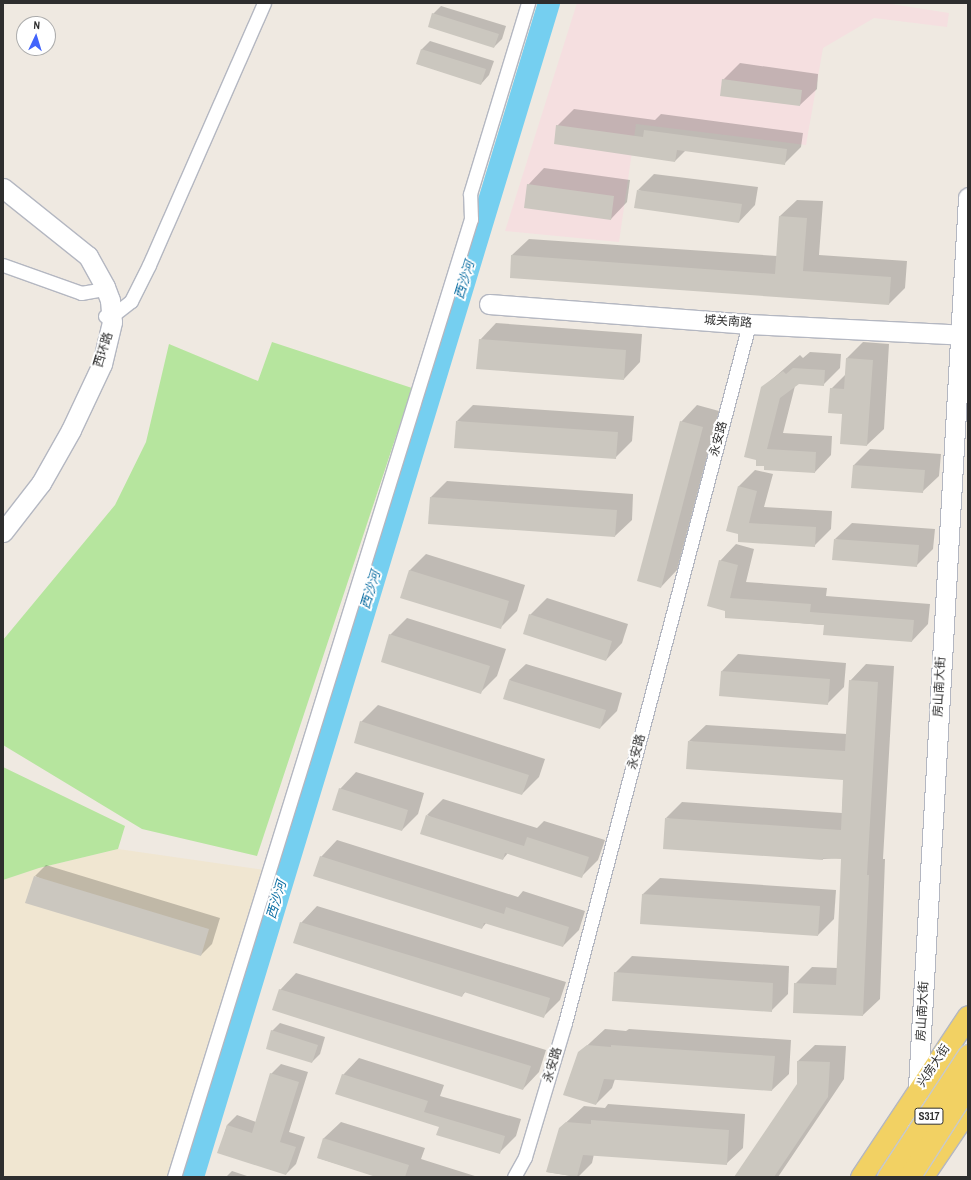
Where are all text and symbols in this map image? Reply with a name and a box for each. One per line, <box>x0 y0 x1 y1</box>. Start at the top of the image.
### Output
north arrow <box>16 16 56 56</box>
text: N <box>33 18 40 32</box>
water label: 西沙河 <box>452 259 478 301</box>
street label: 城关南路 <box>704 313 752 331</box>
street label: 西环路 <box>92 331 116 369</box>
street label: 永安路 <box>707 420 731 458</box>
water label: 西沙河 <box>358 569 384 611</box>
street label: 房山南大街 <box>931 657 949 717</box>
street label: 永安路 <box>625 733 649 771</box>
water label: 西沙河 <box>264 879 290 921</box>
street label: 房山南大街 <box>914 981 932 1041</box>
street label: 兴房大街 <box>915 1042 953 1090</box>
street label: 永安路 <box>541 1046 565 1084</box>
road number: S317 <box>914 1107 944 1125</box>

